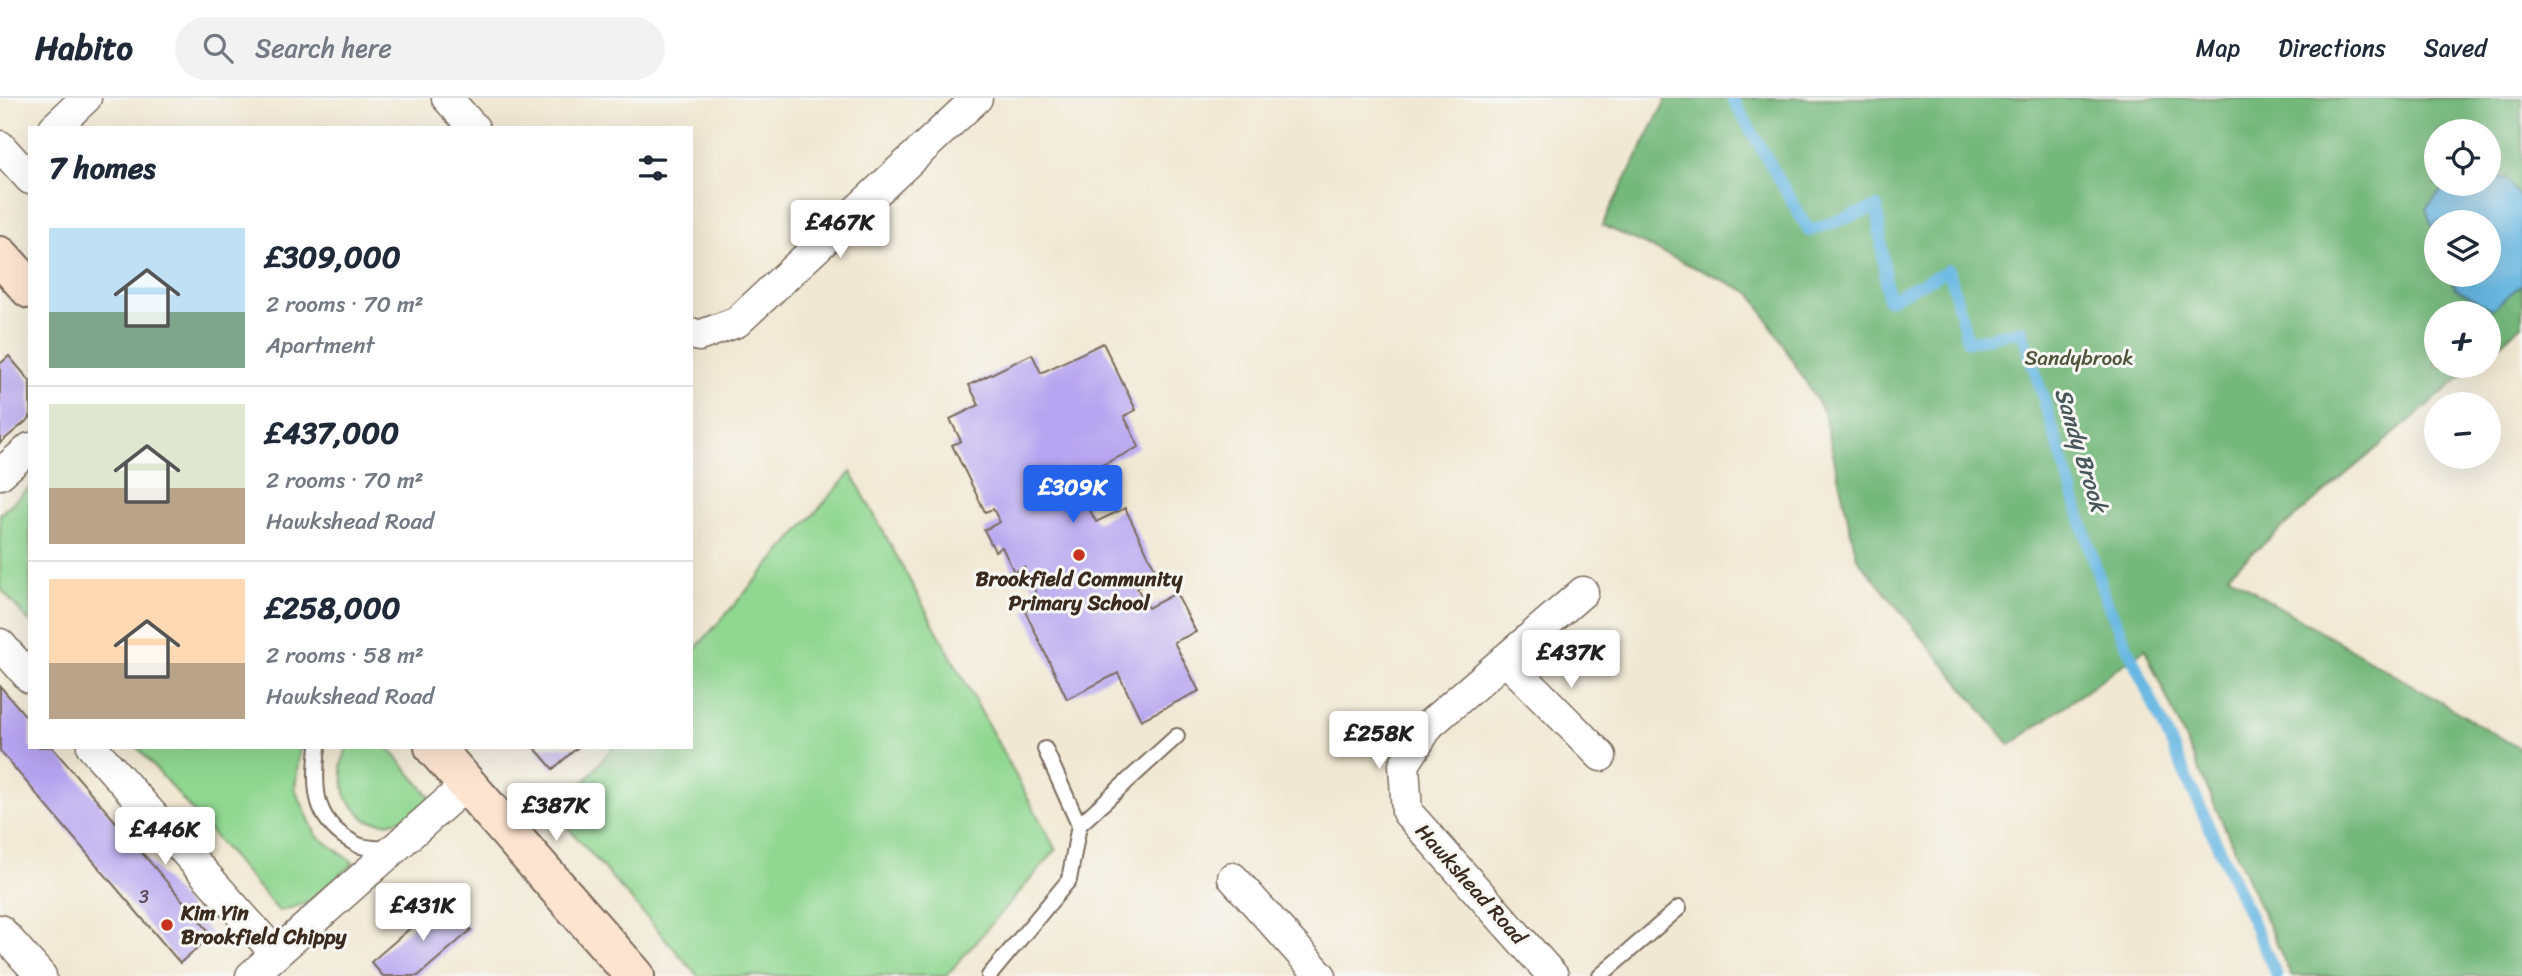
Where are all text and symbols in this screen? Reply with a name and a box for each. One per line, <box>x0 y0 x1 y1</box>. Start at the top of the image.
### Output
search box <box>175 17 665 80</box>
text: Habito <box>35 19 133 77</box>
text: Search here <box>255 25 392 71</box>
text: Map <box>2196 27 2240 69</box>
text: Directions <box>2278 27 2386 69</box>
text: Saved <box>2424 27 2487 69</box>
icon: search <box>199 29 237 67</box>
map controls <box>2424 119 2501 469</box>
button: locate <box>2424 119 2501 196</box>
text: 7 homes <box>49 141 156 195</box>
icon: filters <box>634 149 672 187</box>
pin: £467K <box>791 200 889 260</box>
text: £467K <box>807 202 873 243</box>
button: layers <box>2424 210 2501 287</box>
text: £309,000 <box>266 230 401 284</box>
icon: home <box>105 256 189 340</box>
text: 2 rooms · 70 m² <box>266 284 424 325</box>
button: + <box>2424 301 2501 378</box>
text: Apartment <box>266 325 375 366</box>
park label: Sandybrook <box>2024 339 2134 377</box>
water label: Sandy Brook <box>2043 383 2120 520</box>
button: − <box>2424 392 2501 469</box>
text: £437,000 <box>266 406 399 460</box>
icon: home <box>105 432 189 516</box>
text: 2 rooms · 70 m² <box>266 460 424 501</box>
pin: £309K <box>1024 466 1122 525</box>
text: £309K <box>1039 467 1107 508</box>
text: Hawkshead Road <box>266 501 434 542</box>
marker: Brookfield Community Primary School <box>1071 547 1087 563</box>
place label: Brookfield Community Primary School <box>976 560 1184 622</box>
text: £258,000 <box>266 581 401 635</box>
icon: home <box>105 607 189 691</box>
pin: £437K <box>1522 630 1620 690</box>
text: £437K <box>1538 632 1604 673</box>
text: 2 rooms · 58 m² <box>266 635 424 676</box>
text: Hawkshead Road <box>266 676 434 717</box>
pin: £258K <box>1330 712 1428 771</box>
text: £258K <box>1345 713 1413 754</box>
pin: £387K <box>507 784 605 843</box>
text: £387K <box>523 785 589 826</box>
pin: £446K <box>116 808 214 867</box>
text: £446K <box>131 809 199 850</box>
street label: Hawkshead Road <box>1405 814 1538 955</box>
house number: 3 <box>139 881 149 913</box>
pin: £431K <box>374 884 472 943</box>
text: £431K <box>391 885 455 926</box>
place label: Kim Yin Brookfield Chippy <box>180 894 348 956</box>
marker: Kim Yin Brookfield Chippy <box>159 917 175 933</box>

